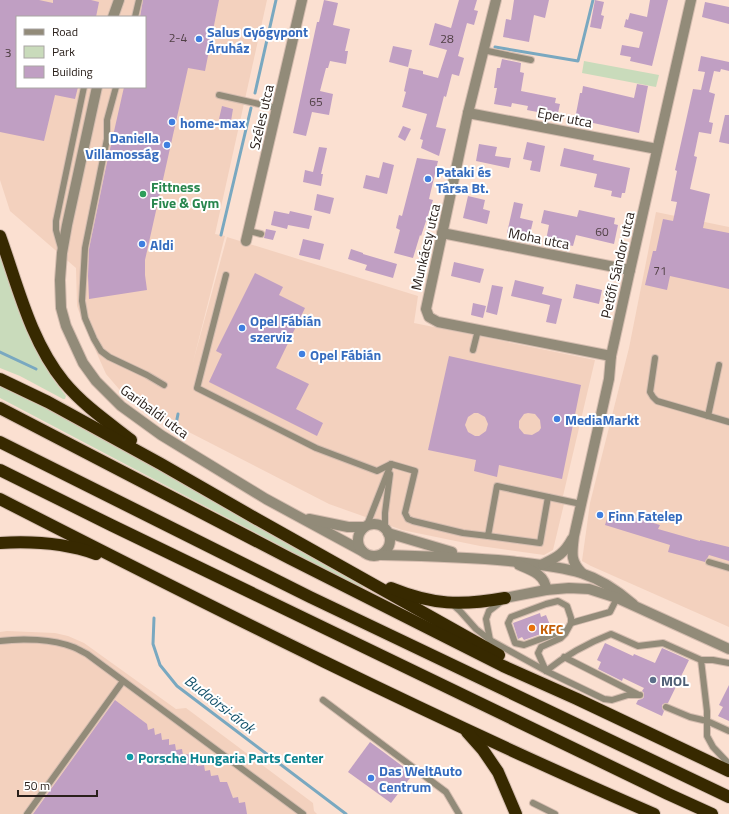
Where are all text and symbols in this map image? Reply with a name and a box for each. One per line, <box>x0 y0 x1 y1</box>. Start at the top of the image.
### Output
legend <box>16 16 146 88</box>
place label: Salus Gyógypont Áruház <box>207 21 308 58</box>
text: Road <box>52 22 78 41</box>
house number: 2-4 <box>169 28 188 47</box>
house number: 28 <box>440 29 454 48</box>
marker: Salus Gyógypont Áruház <box>194 34 204 44</box>
text: Park <box>52 42 75 61</box>
house number: 3 <box>5 43 11 62</box>
text: Building <box>52 62 93 81</box>
street label: Széles utca <box>243 82 279 152</box>
house number: 65 <box>309 92 323 111</box>
street label: Eper utca <box>536 101 594 133</box>
place label: home-max <box>180 112 246 133</box>
marker: home-max <box>167 117 177 127</box>
place label: Daniella Villamosság <box>85 127 160 164</box>
marker: Daniella Villamosság <box>162 140 172 150</box>
place label: Pataki és Társa Bt. <box>436 161 492 198</box>
marker: Pataki és Társa Bt. <box>423 174 433 184</box>
place label: Fittness Five & Gym <box>151 176 219 213</box>
marker: Fittness Five & Gym <box>138 189 148 199</box>
street label: Munkácsy utca <box>405 202 445 292</box>
street label: Petőfi Sándor utca <box>595 210 639 320</box>
street label: Moha utca <box>506 222 572 254</box>
house number: 60 <box>595 222 609 241</box>
place label: Aldi <box>150 234 174 255</box>
marker: Aldi <box>137 239 147 249</box>
house number: 71 <box>653 261 667 280</box>
place label: Opel Fábián szerviz <box>250 310 321 347</box>
marker: Opel Fábián szerviz <box>237 323 247 333</box>
place label: Opel Fábián <box>310 344 381 365</box>
marker: Opel Fábián <box>297 349 307 359</box>
street label: Garibaldi utca <box>116 379 194 443</box>
place label: MediaMarkt <box>565 409 639 430</box>
marker: MediaMarkt <box>552 414 562 424</box>
place label: Finn Fatelep <box>608 505 683 526</box>
marker: Finn Fatelep <box>595 510 605 520</box>
place label: KFC <box>540 618 564 639</box>
marker: KFC <box>527 623 537 633</box>
water label: Budaörsi-árok <box>180 669 262 740</box>
place label: MOL <box>661 670 689 691</box>
marker: MOL <box>648 675 658 685</box>
place label: Porsche Hungaria Parts Center <box>138 747 324 768</box>
marker: Porsche Hungaria Parts Center <box>125 752 135 762</box>
place label: Das WeltAuto Centrum <box>379 760 462 797</box>
scale bar <box>18 772 97 798</box>
marker: Das WeltAuto Centrum <box>366 773 376 783</box>
text: 50 m <box>24 776 50 795</box>

